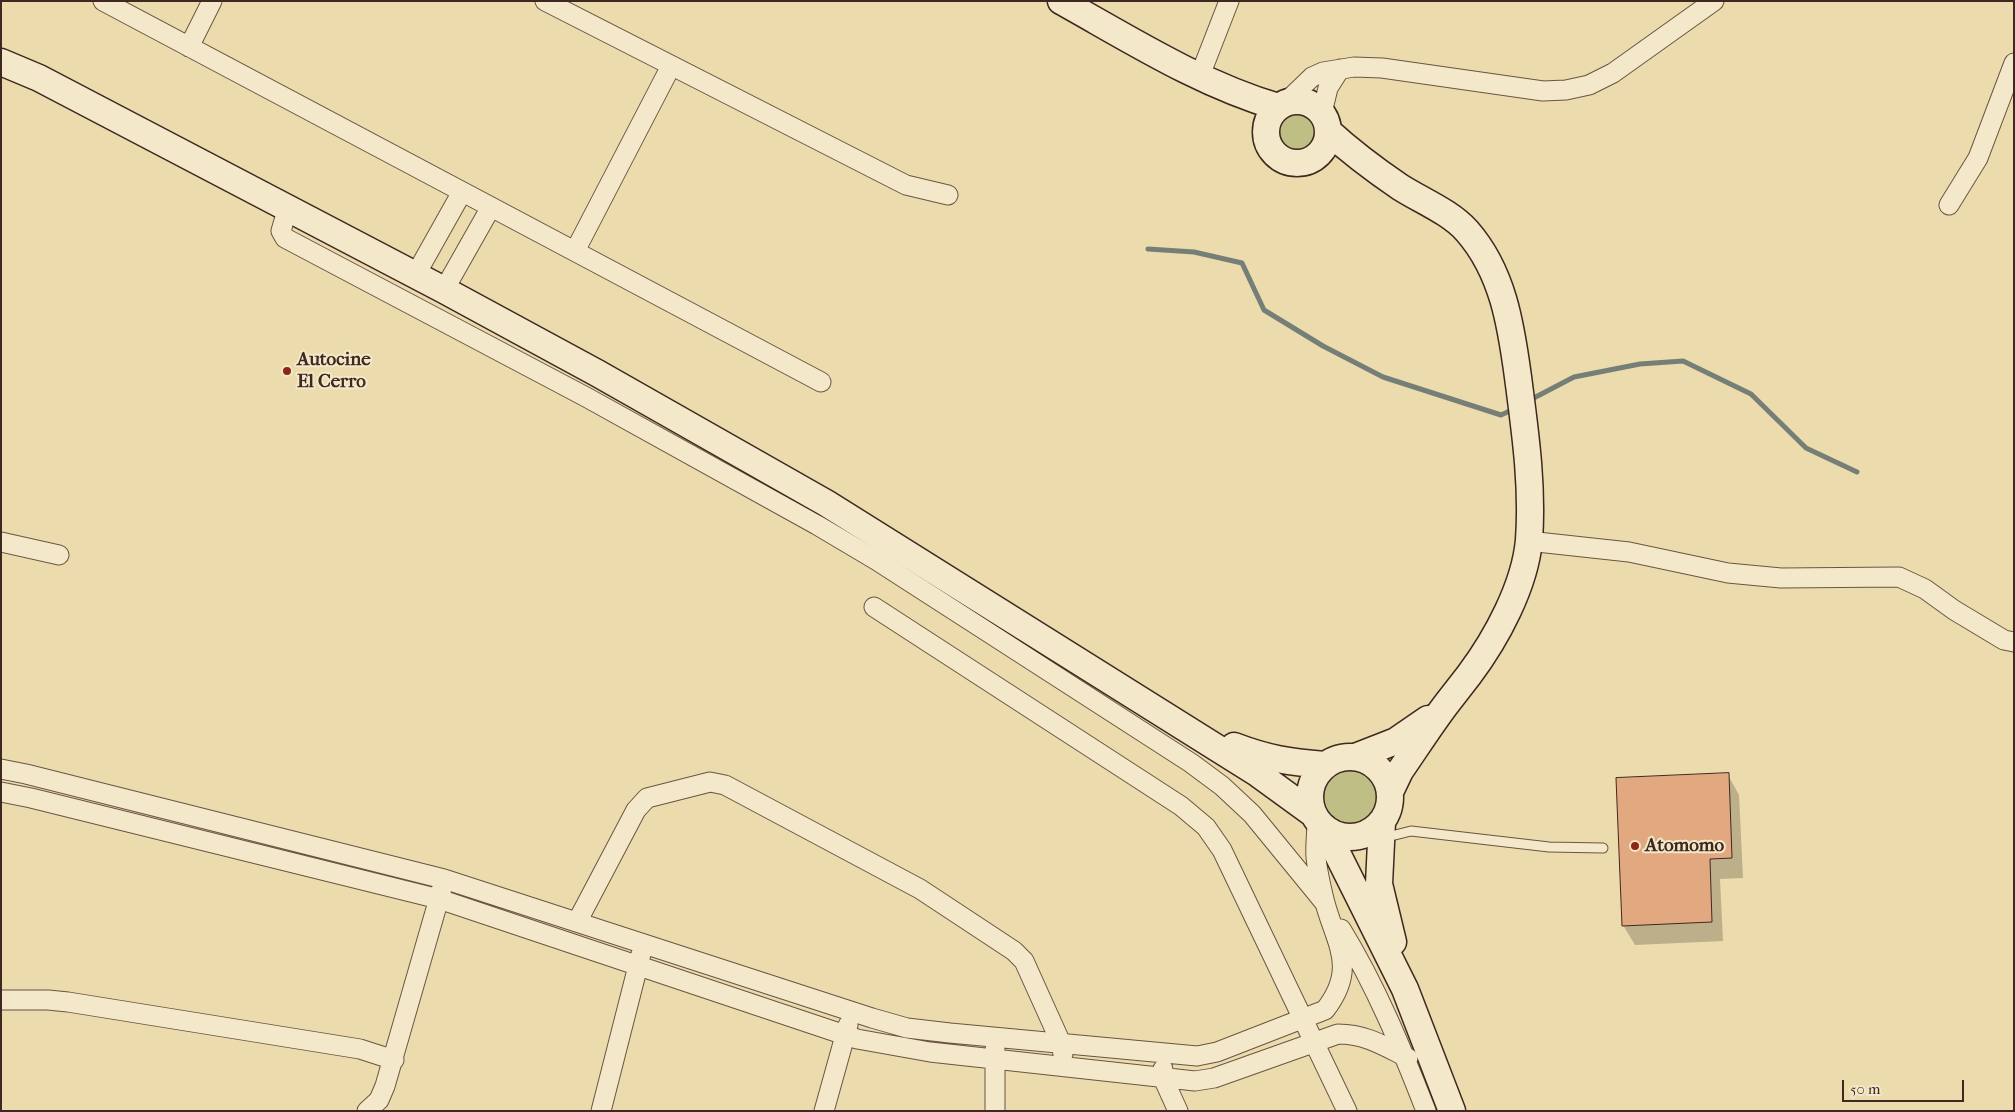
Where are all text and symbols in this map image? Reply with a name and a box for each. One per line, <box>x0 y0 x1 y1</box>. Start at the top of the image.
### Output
place label: Autocine El Cerro <box>297 349 371 393</box>
marker: Autocine El Cerro <box>281 365 293 377</box>
place label: Atomomo <box>1645 835 1724 857</box>
marker: Atomomo <box>1629 840 1641 852</box>
scale bar <box>1845 1070 1968 1102</box>
text: 50 m <box>1850 1080 1880 1098</box>

